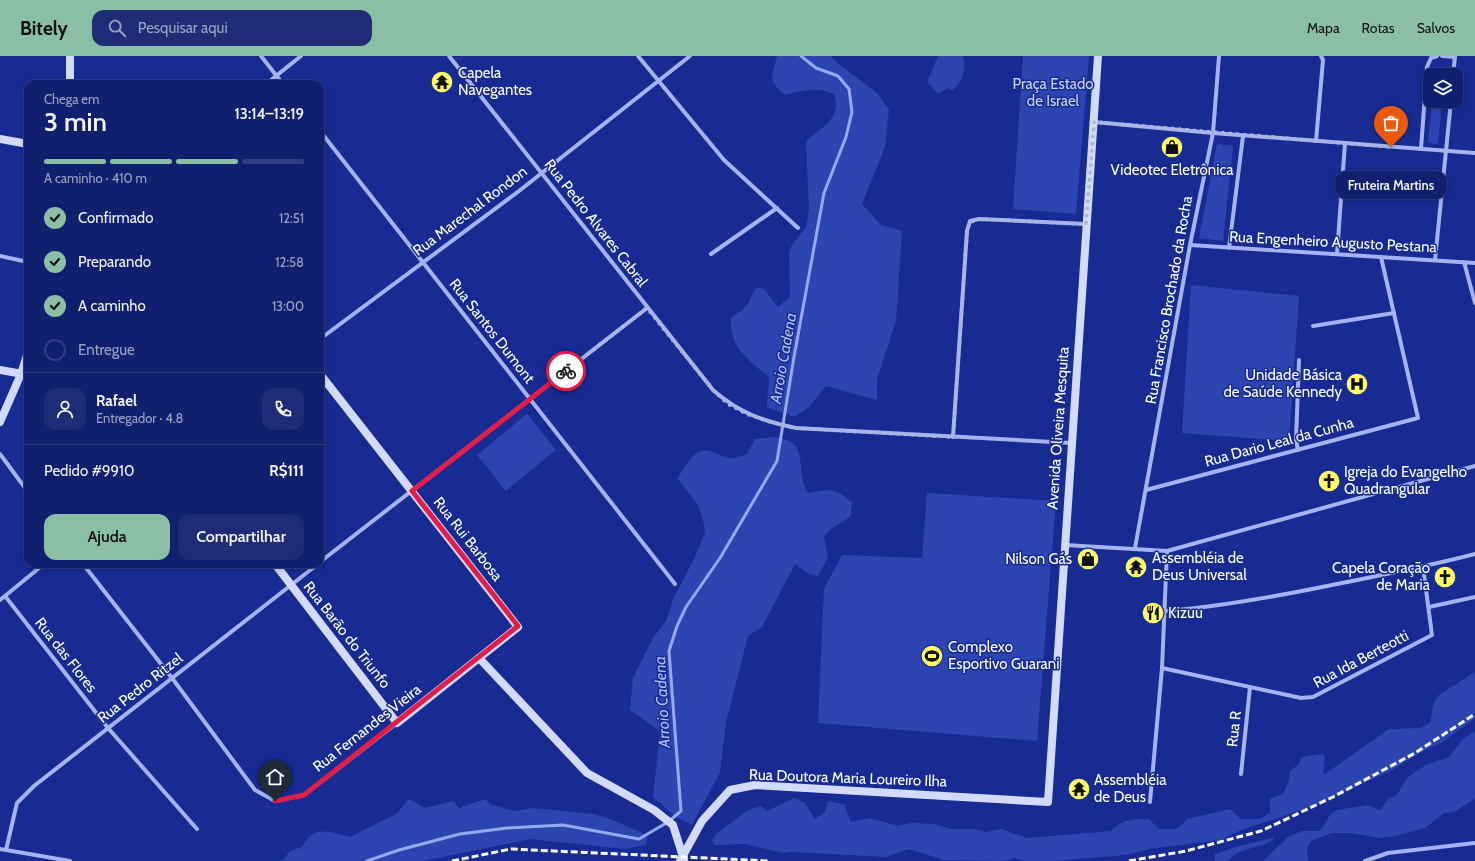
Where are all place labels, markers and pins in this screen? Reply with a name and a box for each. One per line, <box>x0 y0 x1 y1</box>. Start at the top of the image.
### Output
place label: Capela Navegantes <box>458 64 532 99</box>
temple icon: Capela Navegantes <box>429 69 455 95</box>
pin <box>1374 106 1408 147</box>
shop icon: Videotec Eletrônica <box>1159 134 1185 160</box>
place label: Videotec Eletrônica <box>1111 161 1234 179</box>
callout: Fruteira Martins <box>1335 171 1447 199</box>
place label: Unidade Básica de Saúde Kennedy <box>1223 366 1343 401</box>
hospital icon: Unidade Básica de Saúde Kennedy <box>1344 371 1370 397</box>
place label: Igreja do Evangelho Quadrangular <box>1344 463 1467 498</box>
church icon: Igreja do Evangelho Quadrangular <box>1316 468 1342 494</box>
shop icon: Nilson Gás <box>1075 546 1101 572</box>
place label: Assembléia de Deus Universal <box>1152 549 1247 584</box>
place label: Nilson Gás <box>1005 550 1072 568</box>
temple icon: Assembléia de Deus Universal <box>1123 554 1149 580</box>
place label: Capela Coração de Maria <box>1332 559 1431 594</box>
church icon: Capela Coração de Maria <box>1432 564 1458 590</box>
restaurant icon: Kizuu <box>1140 600 1166 626</box>
place label: Kizuu <box>1168 604 1203 622</box>
place label: Complexo Esportivo Guarani <box>948 638 1059 673</box>
sports icon: Complexo Esportivo Guarani <box>919 643 945 669</box>
pin <box>258 760 292 801</box>
place label: Assembléia de Deus <box>1094 771 1167 806</box>
temple icon: Assembléia de Deus <box>1066 776 1092 802</box>

